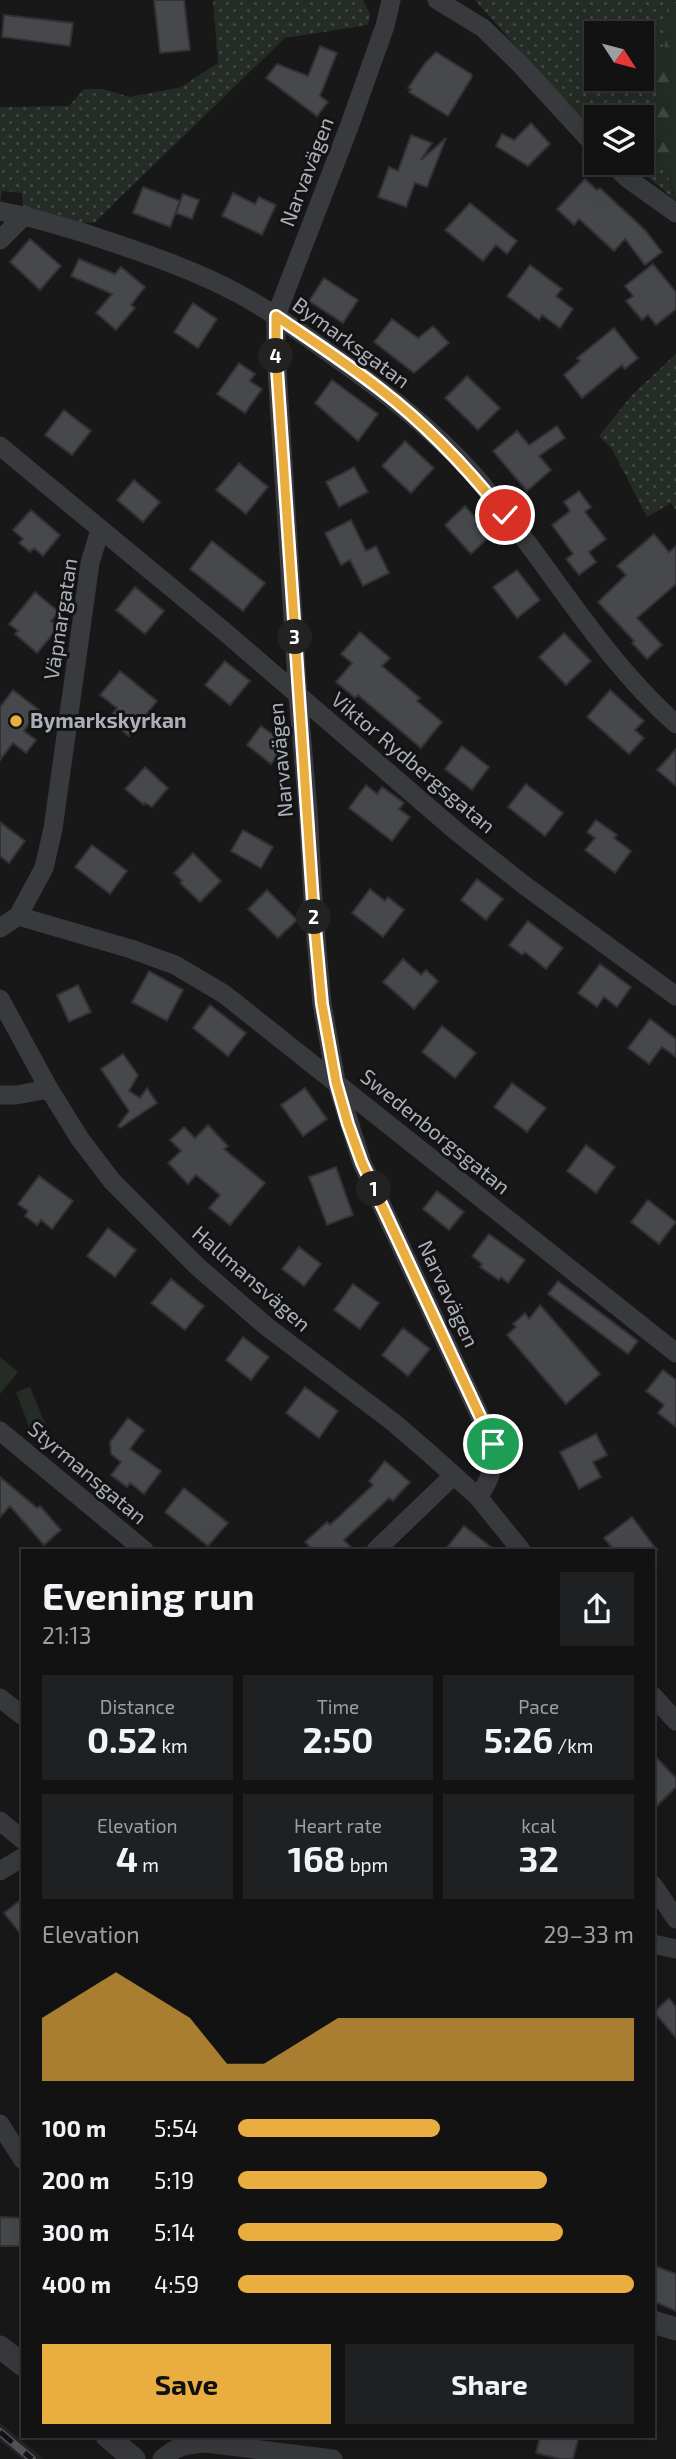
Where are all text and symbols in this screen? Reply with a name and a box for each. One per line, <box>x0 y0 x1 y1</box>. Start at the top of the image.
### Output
north arrow <box>584 21 654 91</box>
map controls <box>584 21 654 175</box>
button: layers <box>584 105 654 175</box>
street label: Narvavägen <box>273 113 338 230</box>
street label: Bymarksgatan <box>288 291 415 393</box>
pin: 4 <box>258 338 294 374</box>
text: 4 <box>269 344 282 367</box>
pin <box>475 485 535 545</box>
icon: check <box>486 496 524 534</box>
street label: Väpnargatan <box>38 556 81 681</box>
pin: 3 <box>278 620 312 654</box>
text: 3 <box>289 625 300 648</box>
street label: Viktor Rydbergsgatan <box>327 686 501 838</box>
street label: Narvavägen <box>262 702 297 818</box>
place label: Bymarkskyrkan <box>30 707 187 733</box>
marker: Bymarkskyrkan <box>8 713 24 729</box>
pin: 2 <box>296 900 332 934</box>
text: 2 <box>308 905 319 928</box>
street label: Swedenborgsgatan <box>356 1063 516 1199</box>
pin: 1 <box>356 1172 392 1206</box>
text: 1 <box>369 1177 378 1200</box>
street label: Hallmansvägen <box>188 1220 316 1336</box>
street label: Narvavägen <box>414 1236 485 1351</box>
pin <box>463 1414 523 1474</box>
street label: Styrmansgatan <box>24 1415 152 1529</box>
icon: arrive <box>474 1425 512 1463</box>
text: Evening run <box>42 1572 255 1618</box>
button: share <box>560 1572 634 1646</box>
text: 21:13 <box>42 1621 91 1649</box>
text: Distance <box>100 1695 175 1718</box>
text: Time <box>317 1695 359 1718</box>
text: Pace <box>518 1695 559 1718</box>
text: 0.52 <box>87 1718 157 1760</box>
text: 2:50 <box>303 1718 373 1760</box>
text: 5:26 <box>484 1718 553 1760</box>
text: km <box>157 1734 188 1757</box>
text: /km <box>553 1734 594 1757</box>
text: Elevation <box>97 1814 178 1837</box>
text: Heart rate <box>294 1814 382 1837</box>
text: kcal <box>521 1814 556 1837</box>
text: 4 <box>116 1837 138 1879</box>
text: 168 <box>288 1837 345 1879</box>
text: 32 <box>519 1837 559 1879</box>
text: m <box>138 1853 159 1876</box>
text: bpm <box>345 1853 388 1876</box>
text: Elevation <box>42 1920 140 1948</box>
text: 29–33 m <box>543 1920 634 1948</box>
text: 100 m <box>42 2114 106 2142</box>
text: 5:54 <box>154 2114 198 2142</box>
text: 200 m <box>42 2166 110 2194</box>
text: 5:19 <box>154 2166 194 2194</box>
text: 300 m <box>42 2218 109 2246</box>
text: 5:14 <box>154 2218 195 2246</box>
text: 400 m <box>42 2270 111 2298</box>
text: 4:59 <box>154 2270 199 2298</box>
button: Save <box>42 2344 331 2424</box>
button: Share <box>345 2344 634 2424</box>

